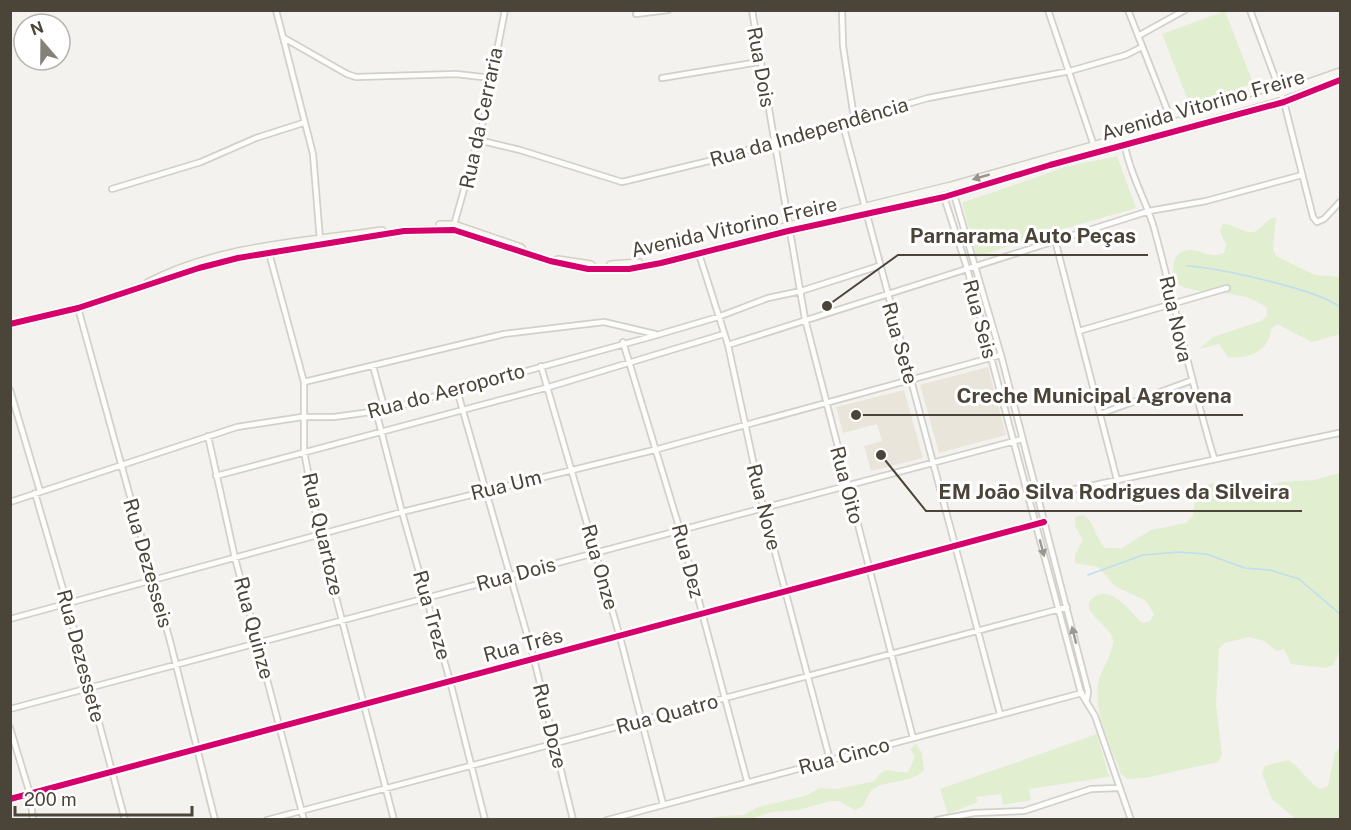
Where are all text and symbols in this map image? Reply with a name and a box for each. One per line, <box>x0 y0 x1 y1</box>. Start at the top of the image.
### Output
north arrow <box>12 12 72 72</box>
text: N <box>28 17 46 39</box>
street label: Rua Dois <box>742 25 780 109</box>
street label: Rua da Cerraria <box>454 45 508 191</box>
street label: Avenida Vitorino Freire <box>1098 64 1308 146</box>
street label: Rua da Independência <box>707 92 911 172</box>
one-way arrow <box>972 173 990 182</box>
street label: Avenida Vitorino Freire <box>629 192 839 262</box>
callout: Parnarama Auto Peças <box>898 216 1148 255</box>
text: Parnarama Auto Peças <box>910 223 1136 248</box>
street label: Rua Nova <box>1154 273 1198 365</box>
street label: Rua Seis <box>958 277 1002 361</box>
street label: Rua Sete <box>877 299 923 387</box>
street label: Rua do Aeroporto <box>364 358 528 424</box>
callout: Creche Municipal Agrovena <box>944 376 1243 415</box>
text: Creche Municipal Agrovena <box>956 383 1232 408</box>
street label: Rua Oito <box>825 444 869 526</box>
street label: Rua Nove <box>742 461 786 553</box>
street label: Rua Um <box>468 465 544 505</box>
street label: Rua Quartoze <box>297 470 349 598</box>
callout: EM João Silva Rodrigues da Silveira <box>926 472 1302 511</box>
text: EM João Silva Rodrigues da Silveira <box>938 479 1290 504</box>
street label: Rua Dezesseis <box>118 496 178 630</box>
street label: Rua Onze <box>576 521 624 613</box>
street label: Rua Dez <box>667 521 709 601</box>
one-way arrow <box>1038 539 1047 557</box>
street label: Rua Dois <box>474 552 558 596</box>
street label: Rua Treze <box>408 568 456 662</box>
street label: Rua Quinze <box>229 574 279 682</box>
street label: Rua Dezessete <box>52 587 110 725</box>
street label: Rua Três <box>481 623 565 667</box>
one-way arrow <box>1068 625 1078 644</box>
street label: Rua Doze <box>528 681 572 771</box>
street label: Rua Quatro <box>613 689 721 739</box>
street label: Rua Cinco <box>796 732 892 780</box>
scale bar <box>15 779 192 817</box>
text: 200 m <box>24 789 77 810</box>

